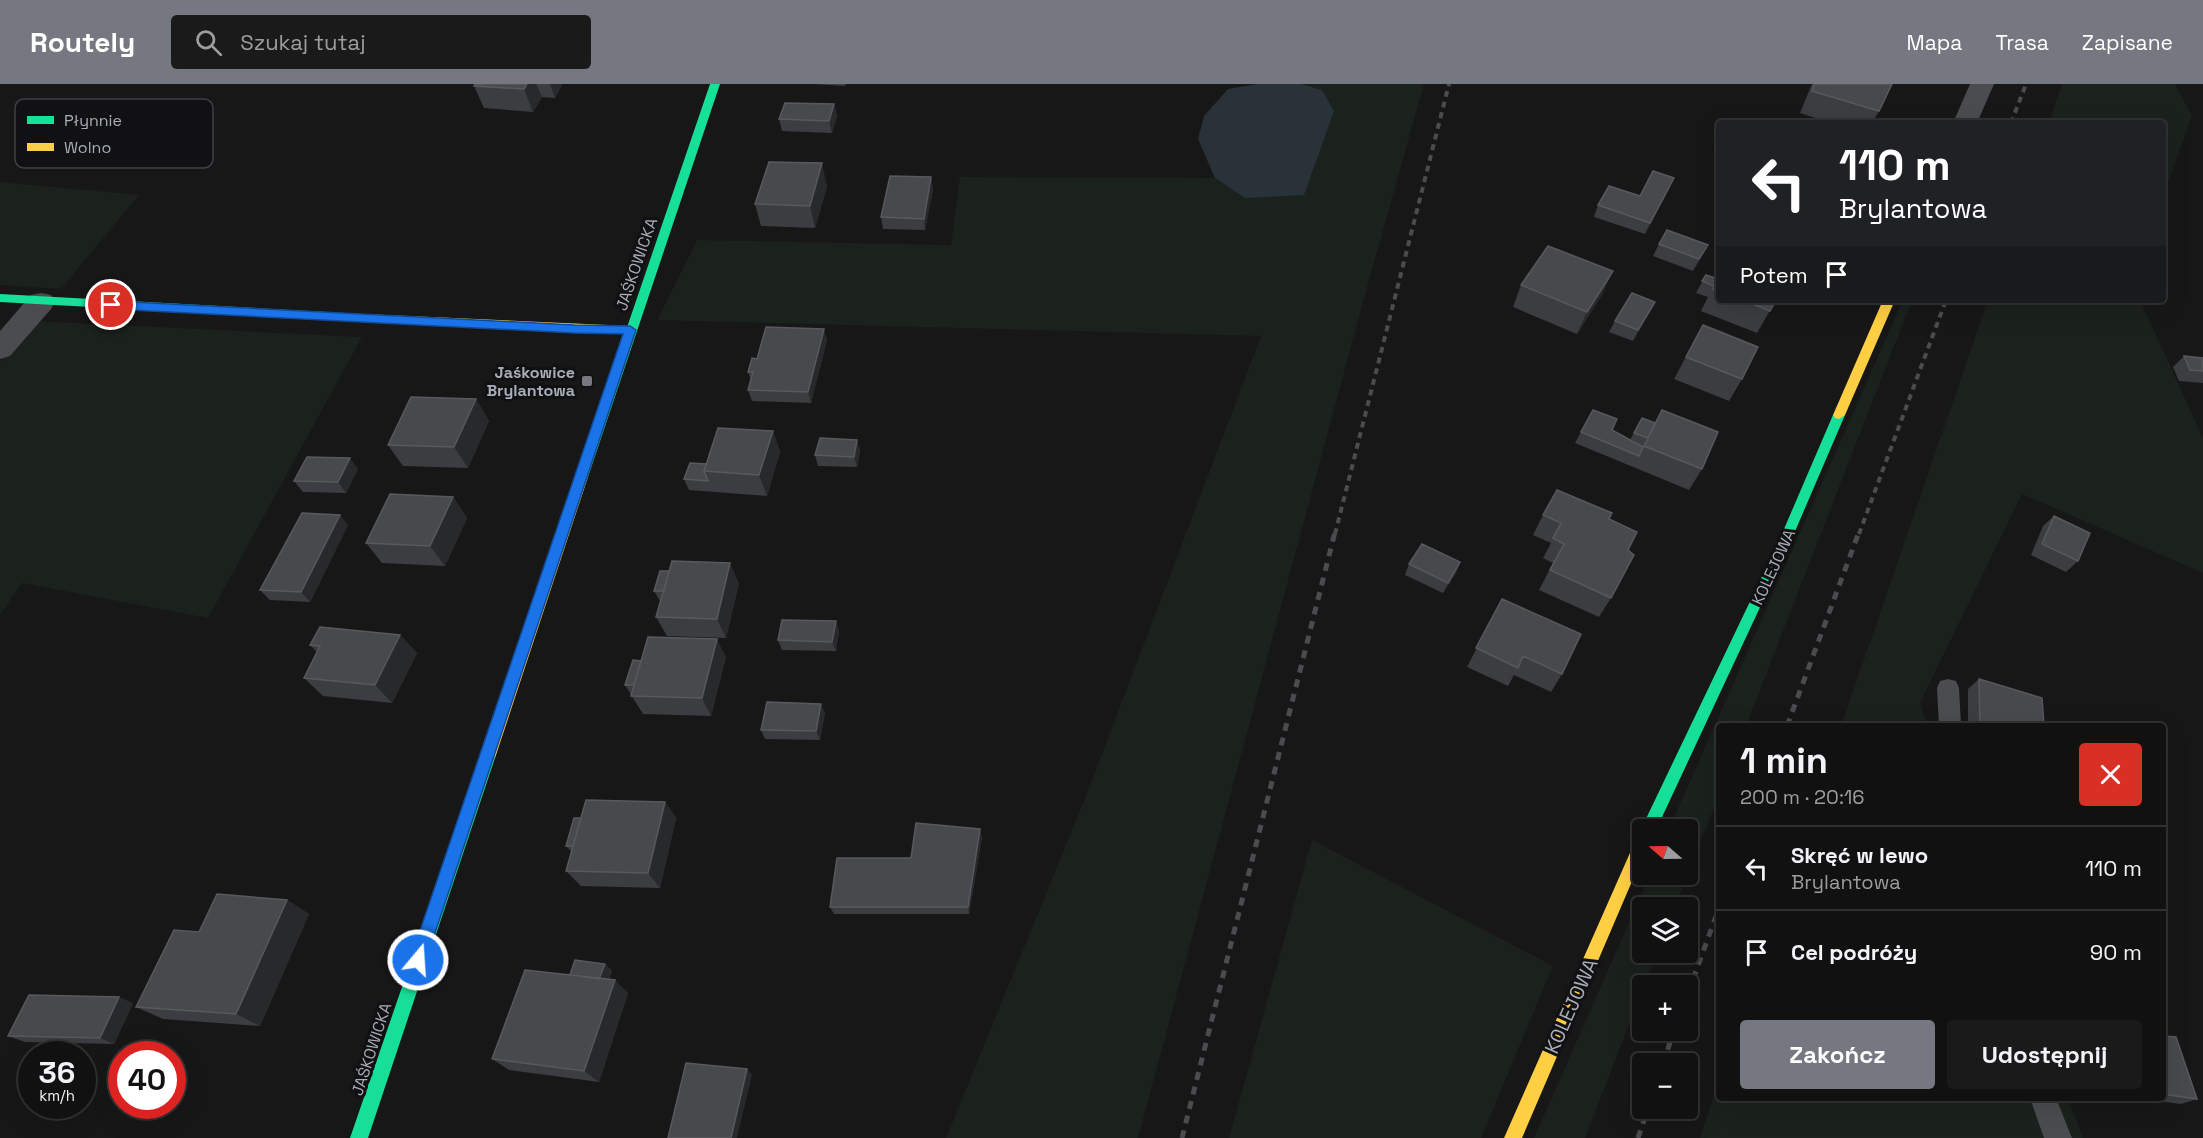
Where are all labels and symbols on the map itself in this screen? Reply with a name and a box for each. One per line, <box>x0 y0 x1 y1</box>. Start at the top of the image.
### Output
legend <box>15 99 213 168</box>
text: Płynnie <box>64 110 122 131</box>
text: Wolno <box>64 137 111 158</box>
street label: JAŚKOWICKA <box>611 215 662 313</box>
pin <box>85 279 136 330</box>
place label: Jaśkowice Brylantowa <box>486 362 575 401</box>
marker: Jaśkowice Brylantowa <box>580 374 594 388</box>
street label: KOLEJOWA <box>1747 526 1800 608</box>
north arrow <box>1632 819 1698 885</box>
position arrow <box>386 928 450 992</box>
street label: KOLEJOWA <box>1538 954 1604 1058</box>
street label: JAŚKOWICKA <box>347 1000 396 1098</box>
speed limit sign: 40 <box>108 1041 186 1119</box>

